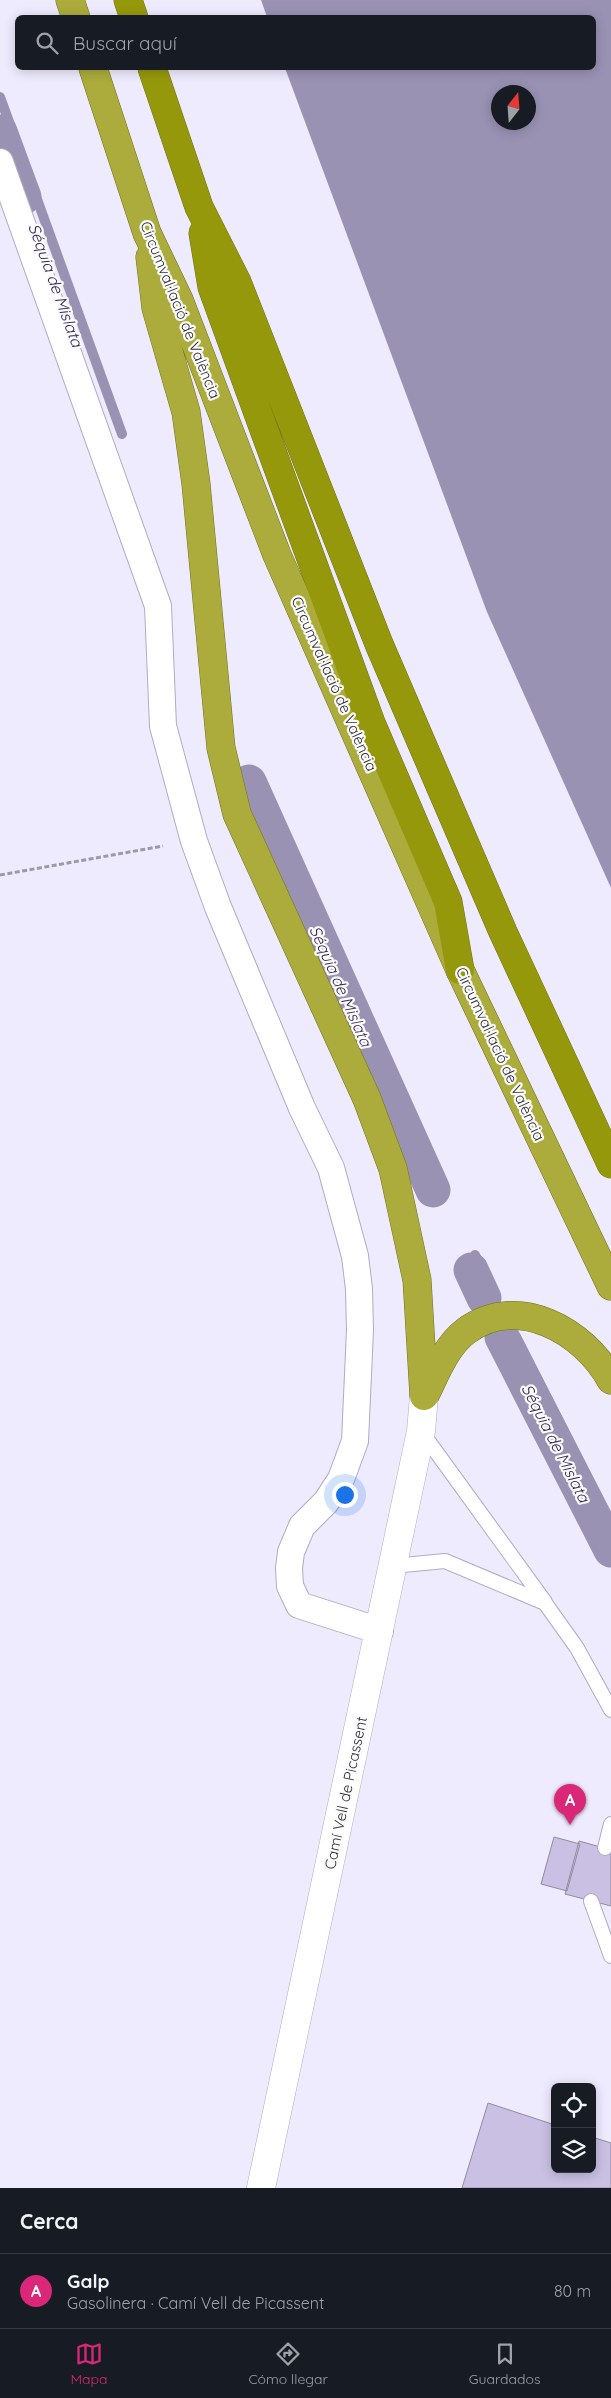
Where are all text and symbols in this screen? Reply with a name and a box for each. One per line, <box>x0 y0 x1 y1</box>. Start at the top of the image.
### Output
search box <box>15 15 596 70</box>
icon: search <box>33 29 61 57</box>
text: Buscar aquí <box>73 31 177 55</box>
north arrow <box>491 85 536 130</box>
street label: Circumval·lació de València <box>136 218 225 401</box>
water label: Séquia de Mislata <box>24 220 88 351</box>
street label: Circumval·lació de València <box>287 593 382 774</box>
water label: Séquia de Mislata <box>305 923 377 1051</box>
street label: Circumval·lació de València <box>452 964 549 1144</box>
water label: Séquia de Mislata <box>518 1381 595 1507</box>
your location <box>332 1482 358 1508</box>
street label: Camí Vell de Picassent <box>320 1715 371 1871</box>
pin: A <box>554 1784 586 1825</box>
map controls <box>551 2083 596 2173</box>
button: locate <box>551 2083 596 2128</box>
button: layers <box>551 2128 596 2173</box>
text: Cerca <box>20 2208 78 2234</box>
text: Galp <box>67 2269 109 2293</box>
text: A <box>31 2281 41 2301</box>
text: 80 m <box>554 2281 591 2301</box>
text: Gasolinera · Camí Vell de Picassent <box>67 2293 324 2313</box>
tab: Mapa <box>70 2340 108 2388</box>
tab: Cómo llegar <box>248 2340 328 2388</box>
tab: Guardados <box>469 2340 540 2388</box>

